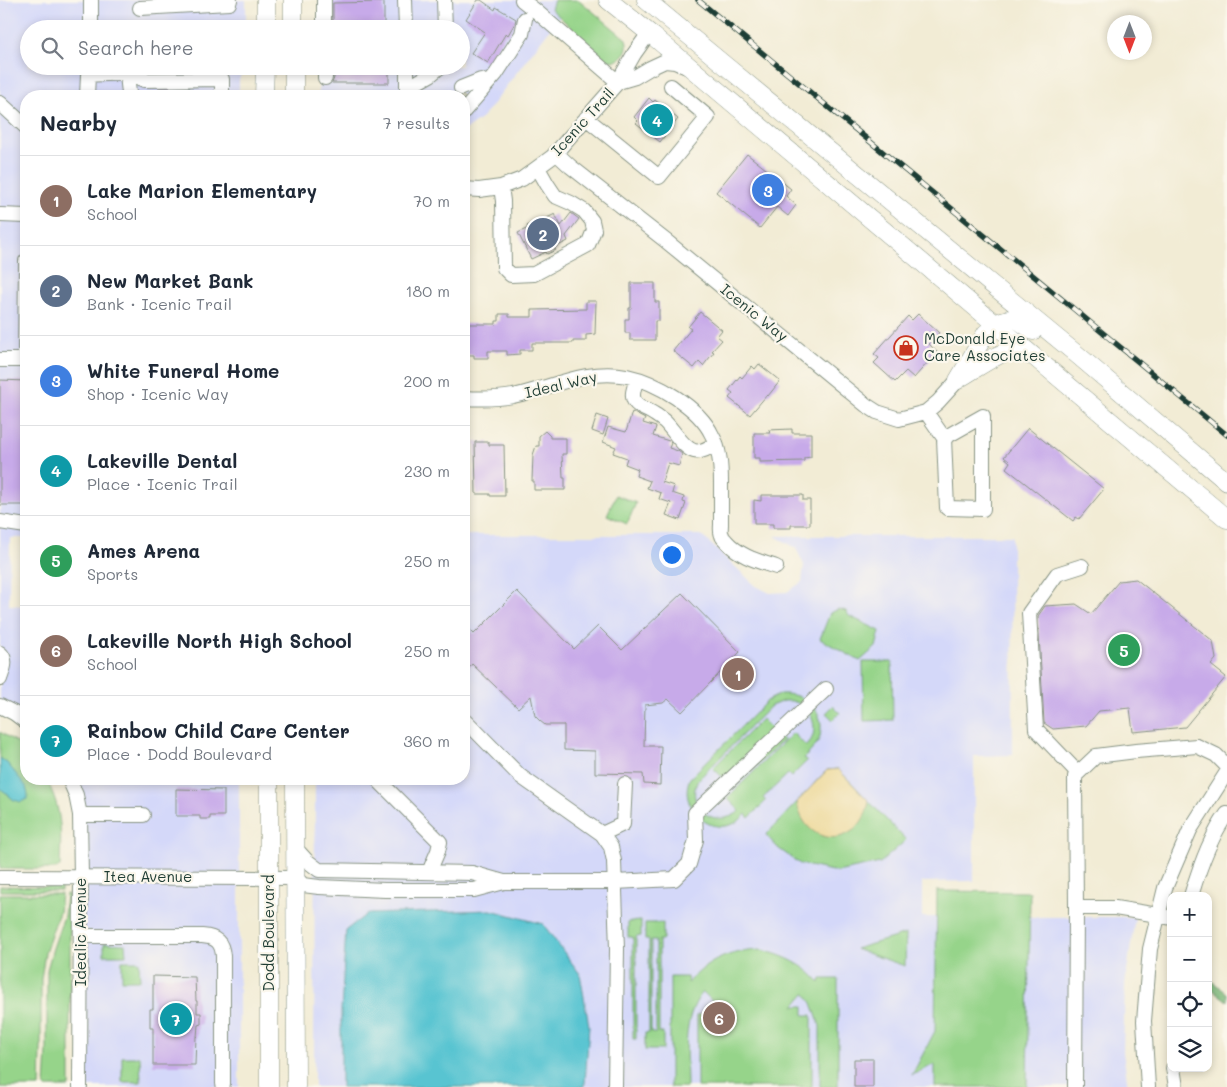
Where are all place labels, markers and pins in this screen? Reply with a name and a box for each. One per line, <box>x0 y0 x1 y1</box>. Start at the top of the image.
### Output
pin: 4 <box>641 101 673 139</box>
pin: 3 <box>752 171 784 209</box>
pin: 2 <box>527 215 559 253</box>
place label: McDonald Eye Care Associates <box>924 328 1045 365</box>
shop icon: McDonald Eye Care Associates <box>893 335 919 361</box>
pin: 5 <box>1108 631 1140 669</box>
pin: 1 <box>722 655 754 693</box>
pin: 6 <box>703 999 735 1037</box>
pin: 7 <box>160 1000 192 1038</box>

